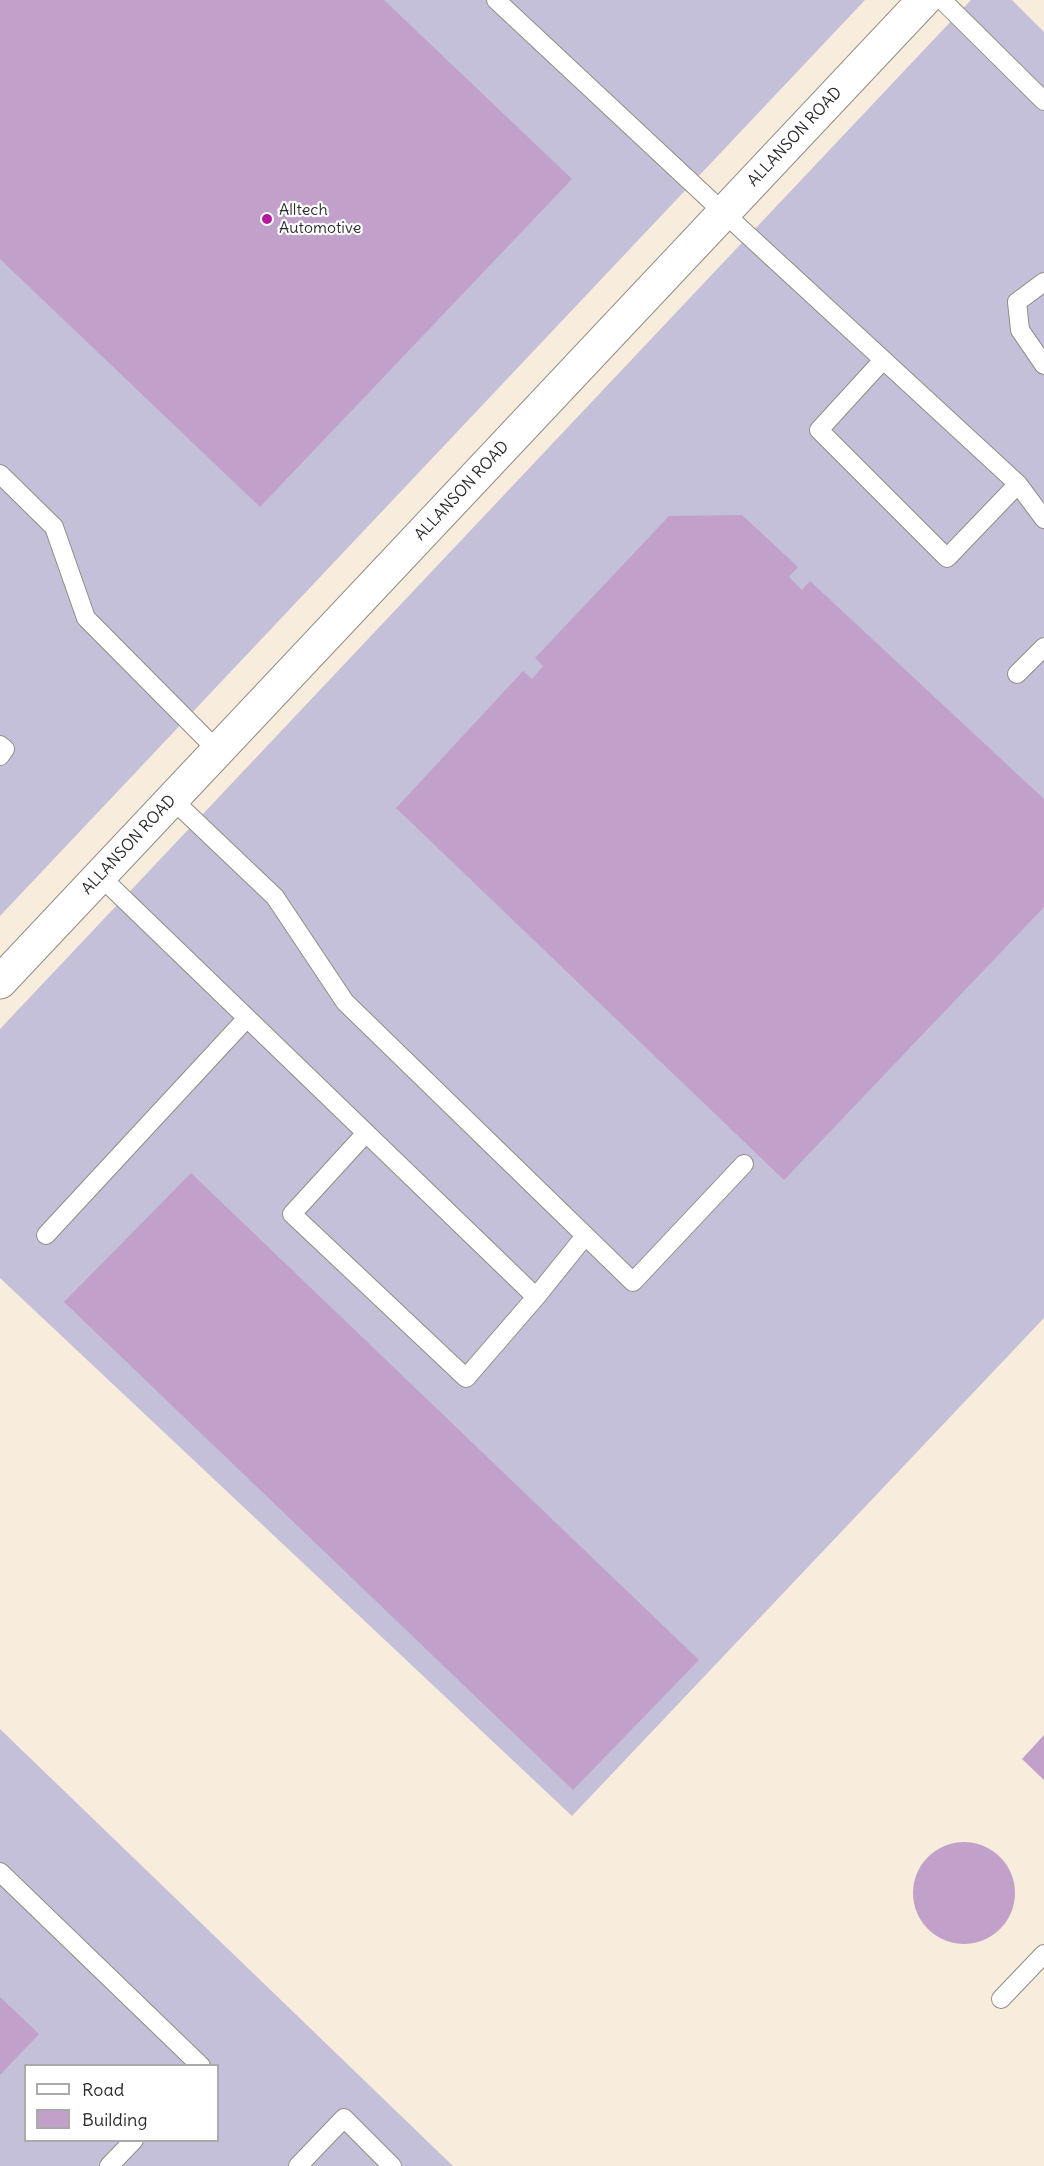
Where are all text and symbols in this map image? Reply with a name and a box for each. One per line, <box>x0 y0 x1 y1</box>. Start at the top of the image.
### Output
street label: ALLANSON ROAD <box>744 83 846 191</box>
place label: Alltech Automotive <box>279 200 361 238</box>
marker: Alltech Automotive <box>260 212 274 226</box>
street label: ALLANSON ROAD <box>411 437 513 545</box>
street label: ALLANSON ROAD <box>78 791 180 899</box>
legend <box>24 2064 219 2142</box>
text: Road <box>82 2078 124 2101</box>
text: Building <box>82 2108 147 2131</box>

